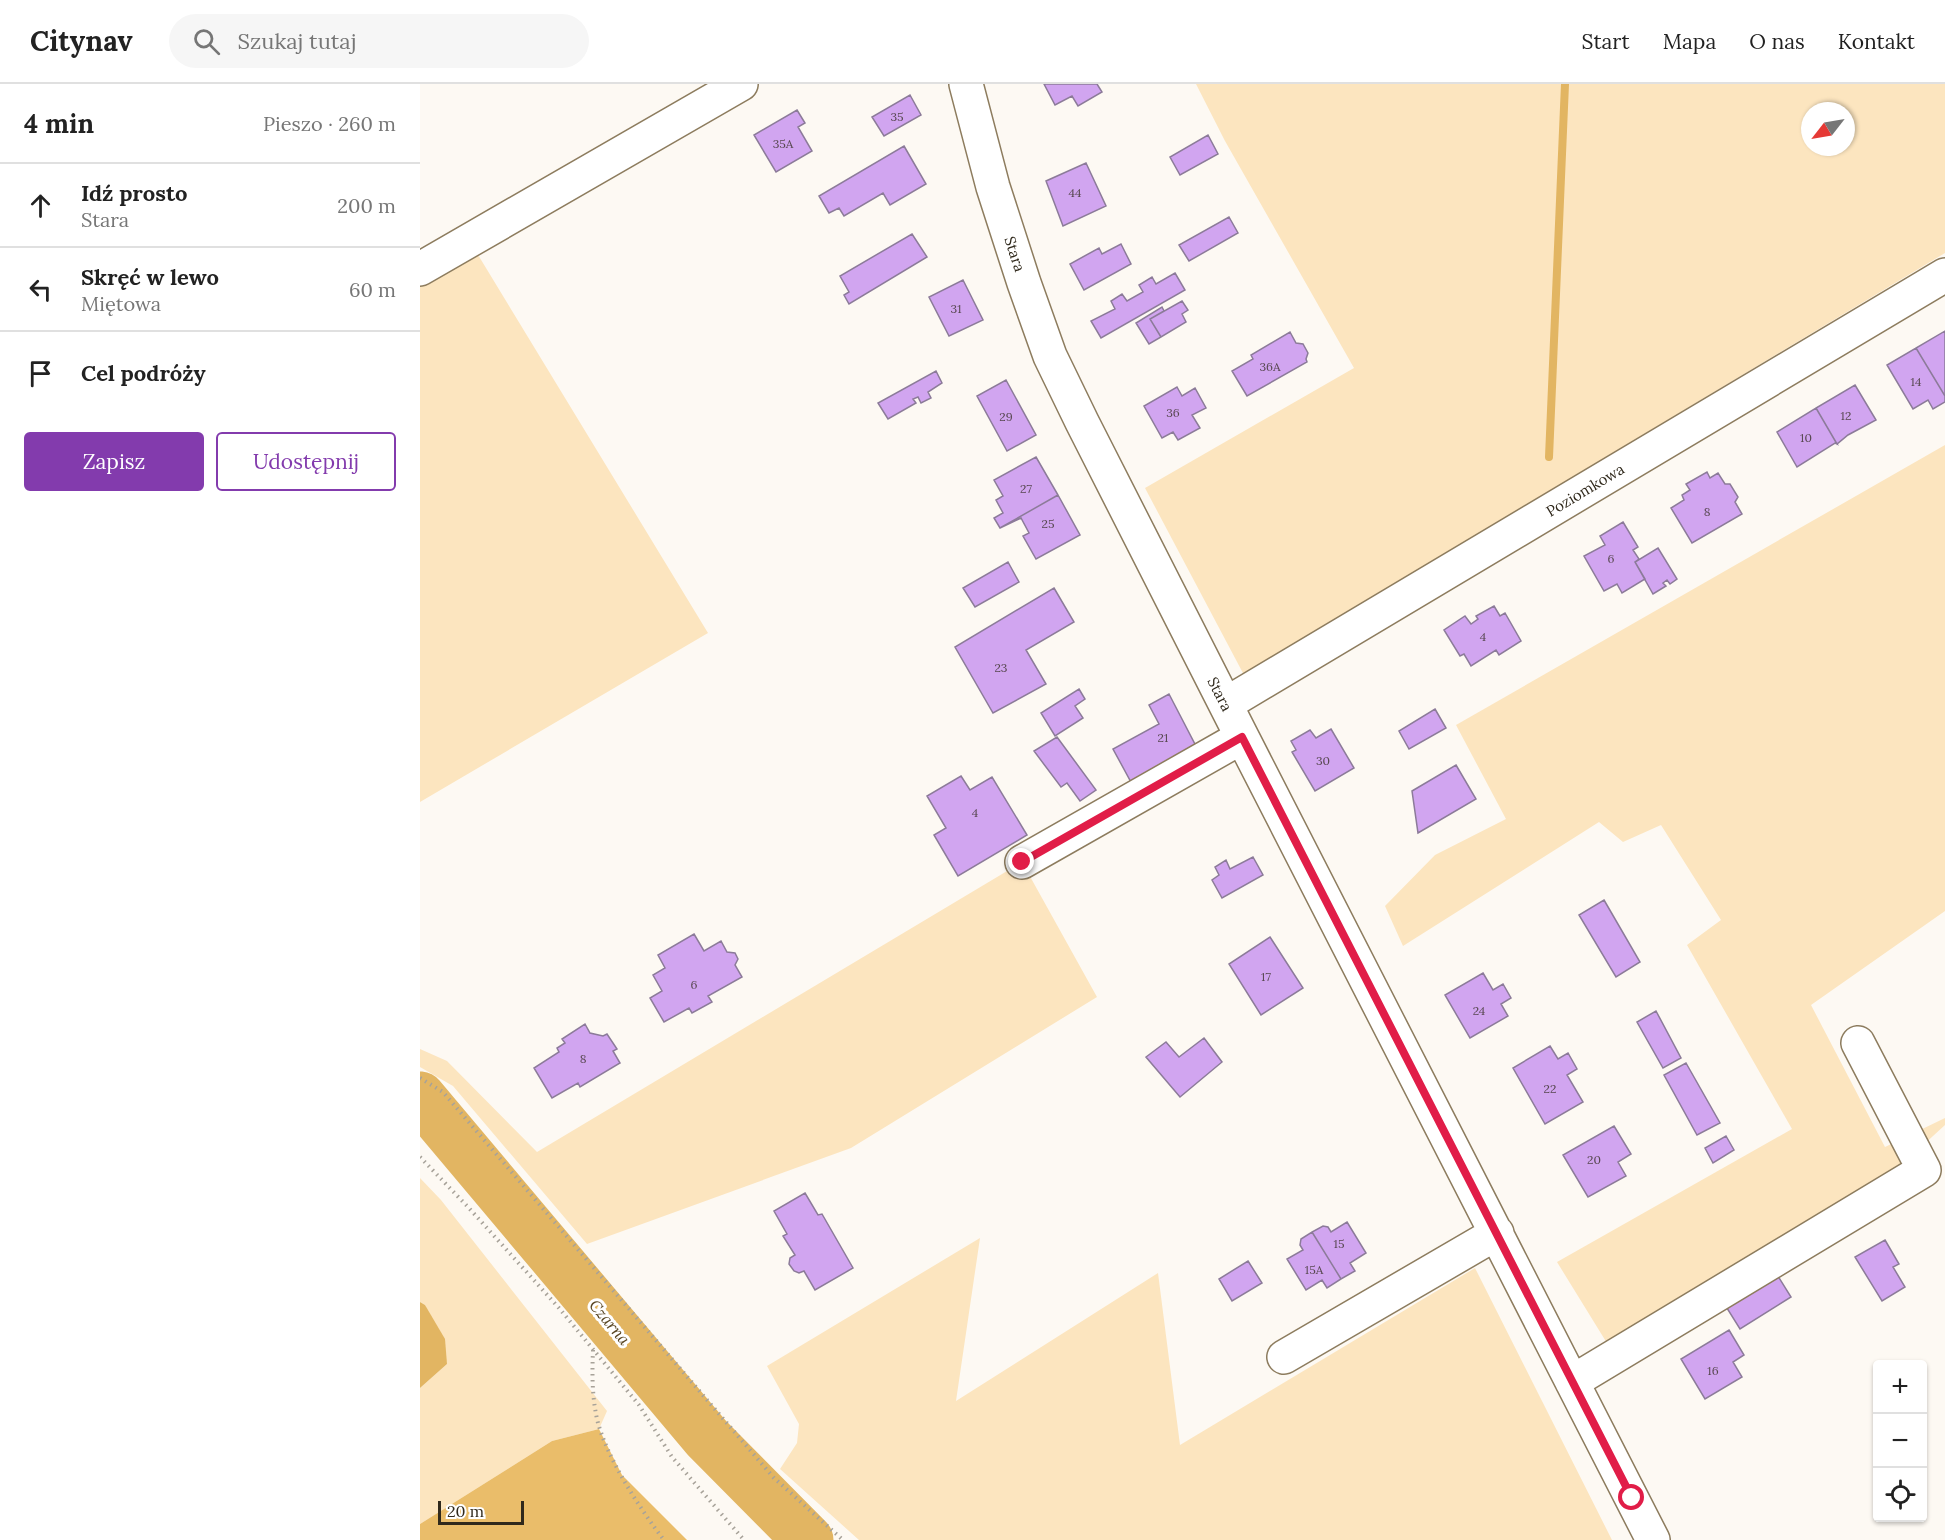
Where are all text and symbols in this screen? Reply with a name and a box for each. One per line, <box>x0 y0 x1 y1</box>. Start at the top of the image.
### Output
search box <box>169 14 589 68</box>
text: Citynav <box>30 23 133 59</box>
icon: search <box>190 25 223 58</box>
text: Szukaj tutaj <box>238 27 356 55</box>
text: Start <box>1582 28 1630 55</box>
text: Mapa <box>1663 28 1716 55</box>
text: O nas <box>1749 28 1805 55</box>
text: Kontakt <box>1838 28 1915 55</box>
north arrow <box>1801 102 1855 156</box>
text: 4 min <box>24 107 94 140</box>
house number: 35 <box>890 109 904 124</box>
text: Pieszo · 260 m <box>263 111 396 136</box>
house number: 35A <box>773 136 794 151</box>
text: Idź prosto <box>81 179 187 207</box>
house number: 44 <box>1068 185 1082 200</box>
icon: ahead <box>24 189 57 222</box>
text: 200 m <box>337 193 396 218</box>
text: Stara <box>81 207 129 232</box>
street label: Stara <box>1000 234 1030 274</box>
text: Skręć w lewo <box>81 263 219 291</box>
icon: left <box>24 273 57 306</box>
text: 60 m <box>349 277 396 302</box>
text: Miętowa <box>81 291 161 316</box>
house number: 31 <box>950 301 962 316</box>
icon: arrive <box>24 357 57 390</box>
text: Cel podróży <box>81 359 206 387</box>
house number: 36A <box>1259 359 1281 374</box>
house number: 14 <box>1911 374 1922 389</box>
house number: 36 <box>1166 405 1180 420</box>
house number: 12 <box>1841 408 1851 423</box>
house number: 29 <box>999 409 1013 424</box>
house number: 10 <box>1800 430 1812 445</box>
button: Zapisz <box>24 432 204 491</box>
button: Udostępnij <box>216 432 396 491</box>
street label: Poziomkowa <box>1542 459 1628 521</box>
house number: 27 <box>1020 481 1032 496</box>
house number: 8 <box>1704 504 1711 519</box>
house number: 25 <box>1042 516 1054 531</box>
house number: 6 <box>1608 551 1615 566</box>
house number: 4 <box>1480 629 1487 644</box>
house number: 23 <box>995 660 1008 675</box>
street label: Stara <box>1203 674 1237 715</box>
house number: 21 <box>1158 730 1168 745</box>
house number: 30 <box>1316 753 1330 768</box>
house number: 4 <box>972 805 979 820</box>
route end <box>1008 848 1034 874</box>
house number: 17 <box>1261 969 1271 984</box>
house number: 6 <box>691 977 698 992</box>
house number: 24 <box>1473 1003 1486 1018</box>
house number: 8 <box>580 1051 587 1066</box>
house number: 22 <box>1544 1081 1556 1096</box>
house number: 20 <box>1587 1152 1601 1167</box>
house number: 15 <box>1334 1236 1344 1251</box>
house number: 15A <box>1305 1262 1324 1277</box>
water label: Czarna <box>585 1295 635 1349</box>
map controls <box>1873 1360 1927 1522</box>
button: + <box>1873 1360 1927 1414</box>
house number: 16 <box>1707 1363 1719 1378</box>
button: − <box>1873 1414 1927 1468</box>
button: locate <box>1873 1468 1927 1522</box>
route start <box>1618 1484 1644 1510</box>
scale bar <box>438 1498 524 1526</box>
text: 20 m <box>447 1501 484 1521</box>

